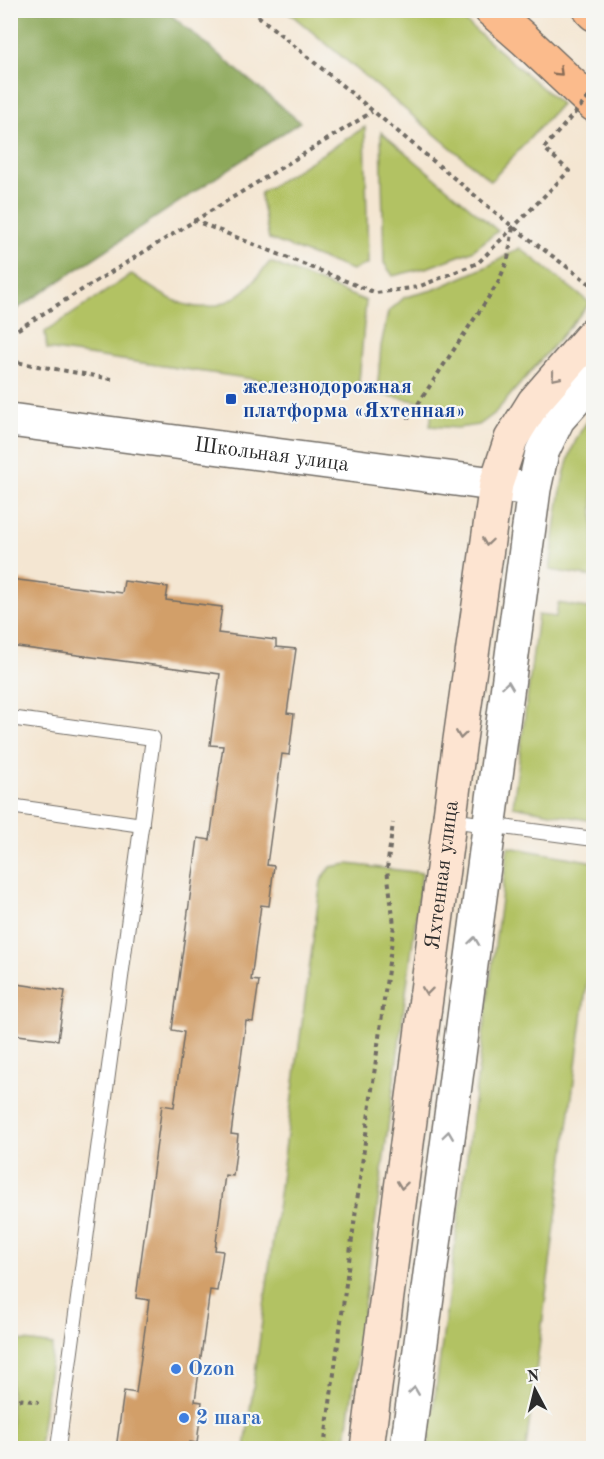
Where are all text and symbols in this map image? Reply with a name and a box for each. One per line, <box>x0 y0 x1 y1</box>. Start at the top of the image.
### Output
one-way arrow <box>552 65 563 76</box>
one-way arrow <box>551 370 562 381</box>
place label: железнодорожная платформа «Яхтенная» <box>243 377 466 422</box>
marker: железнодорожная платформа «Яхтенная» <box>224 392 238 406</box>
street label: Школьная улица <box>193 434 350 475</box>
one-way arrow <box>482 538 494 547</box>
one-way arrow <box>502 680 514 689</box>
one-way arrow <box>455 731 467 740</box>
street label: Яхтенная улица <box>422 799 462 951</box>
one-way arrow <box>468 937 480 946</box>
one-way arrow <box>422 987 434 996</box>
one-way arrow <box>442 1130 454 1139</box>
one-way arrow <box>396 1180 409 1189</box>
place label: Ozon <box>188 1359 235 1380</box>
north arrow <box>505 1360 565 1420</box>
marker: Ozon <box>169 1362 183 1376</box>
text: N <box>526 1368 541 1386</box>
one-way arrow <box>408 1386 420 1395</box>
place label: 2 шага <box>196 1408 262 1429</box>
marker: 2 шага <box>177 1411 191 1425</box>

